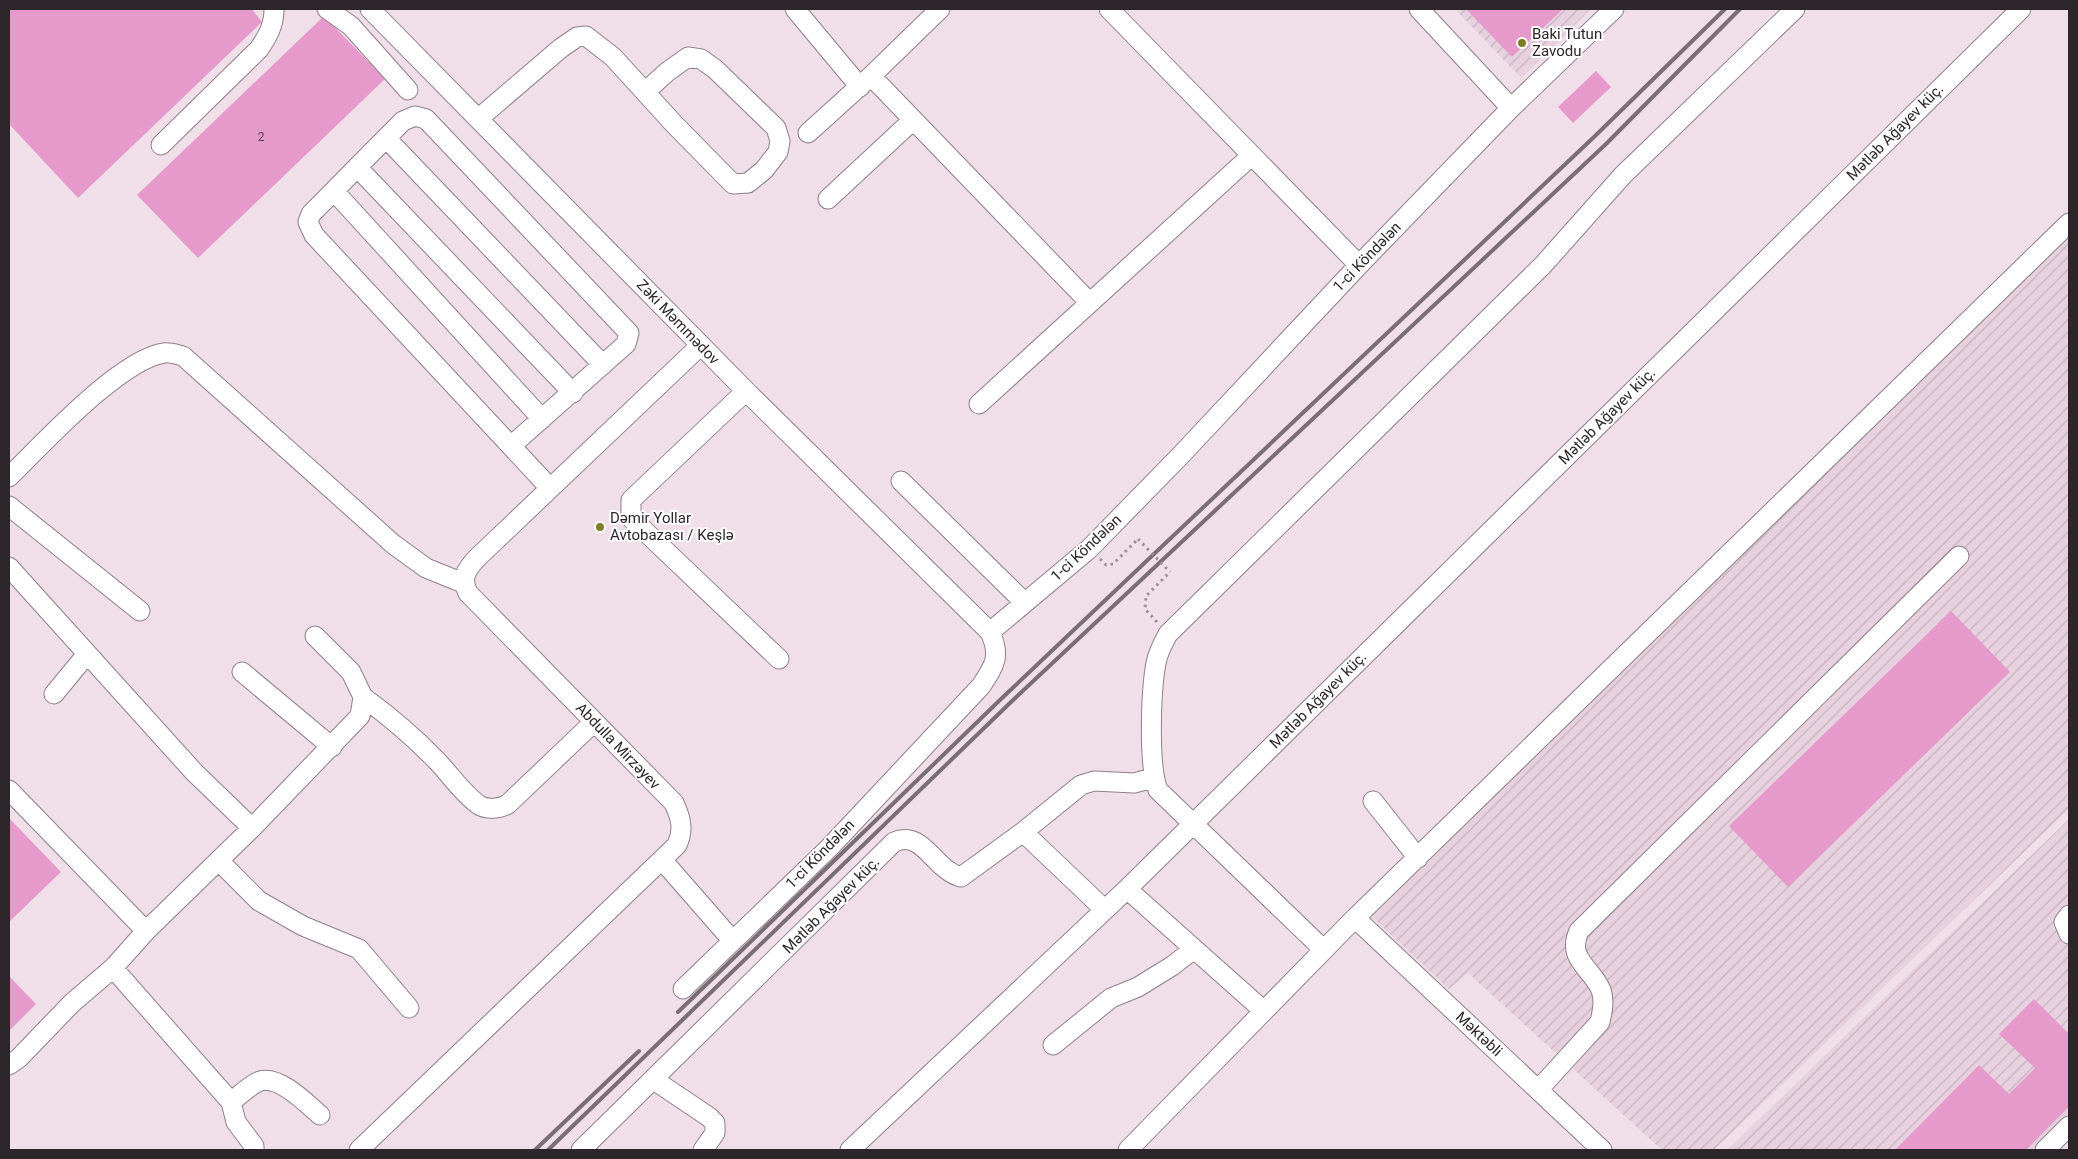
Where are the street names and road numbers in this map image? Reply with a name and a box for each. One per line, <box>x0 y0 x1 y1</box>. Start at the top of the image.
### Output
street label: Mətləb Ağayev küç. <box>1843 80 1947 184</box>
street label: 1-ci Köndələn <box>1329 218 1405 296</box>
street label: Zəki Məmmədov <box>633 276 723 368</box>
street label: Mətləb Ağayev küç. <box>1555 364 1659 468</box>
street label: 1-ci Köndələn <box>1047 511 1125 585</box>
street label: Mətləb Ağayev küç. <box>1266 648 1370 752</box>
street label: Abdulla Mirzəyev <box>572 699 664 793</box>
street label: 1-ci Köndələn <box>782 816 858 892</box>
street label: Mətləb Ağayev küç. <box>779 853 883 957</box>
street label: Məktəbli <box>1452 1008 1506 1060</box>

